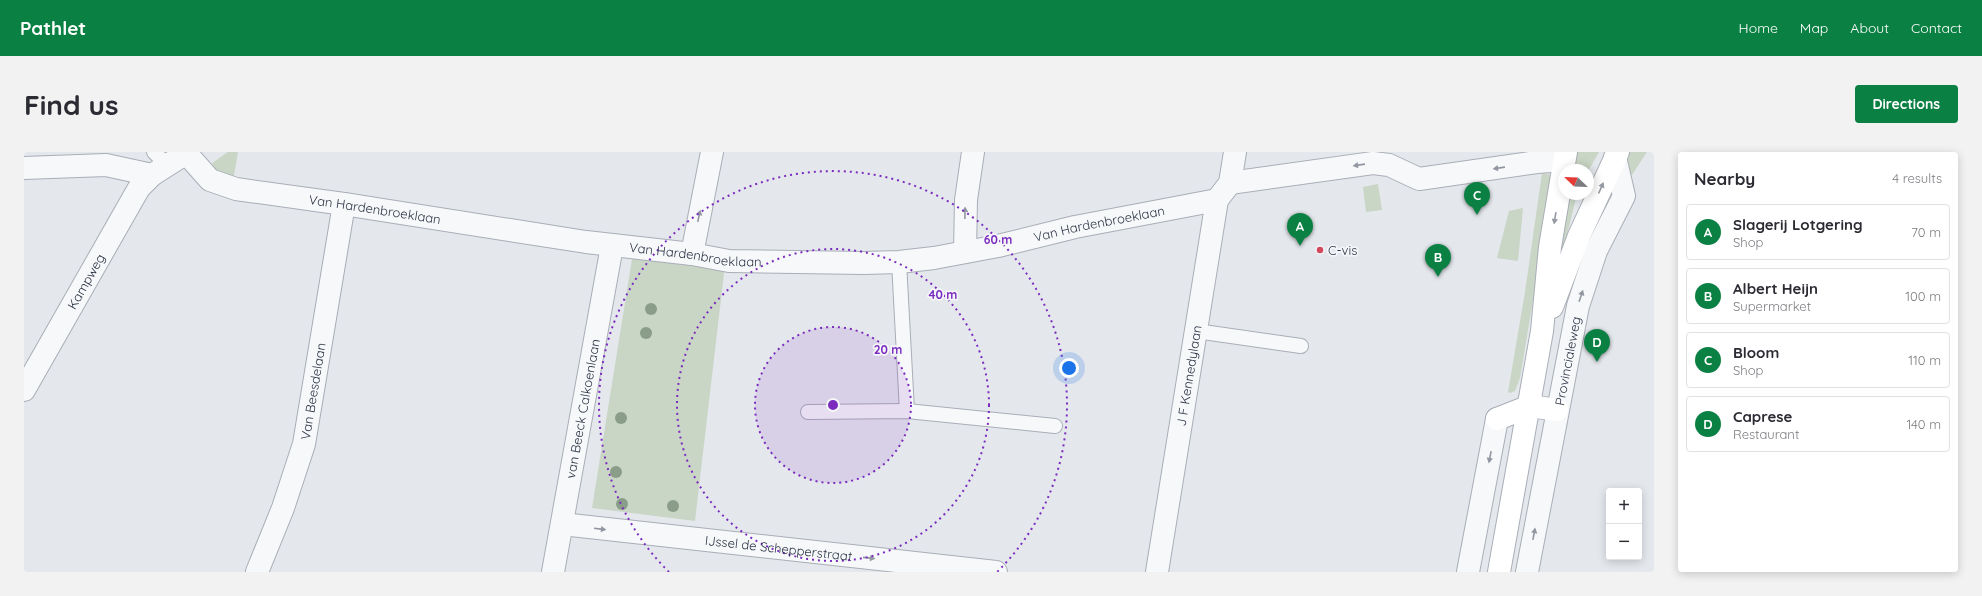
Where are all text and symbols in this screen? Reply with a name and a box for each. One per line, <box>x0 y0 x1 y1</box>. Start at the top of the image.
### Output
text: Pathlet <box>20 16 86 40</box>
text: Home <box>1739 19 1778 37</box>
text: Map <box>1800 19 1828 37</box>
text: About <box>1850 19 1889 37</box>
text: Contact <box>1911 19 1962 37</box>
button: Directions <box>1855 85 1958 123</box>
text: Find us <box>24 87 118 122</box>
one-way arrow <box>1353 162 1365 168</box>
north arrow <box>1558 164 1594 200</box>
one-way arrow <box>1493 165 1505 171</box>
text: Nearby <box>1694 168 1755 189</box>
text: 4 results <box>1892 170 1942 186</box>
pin: C <box>1464 182 1490 215</box>
one-way arrow <box>1598 182 1604 194</box>
street label: Van Hardenbroeklaan <box>308 191 442 227</box>
street label: Van Hardenbroeklaan <box>1032 202 1166 245</box>
one-way arrow <box>962 206 968 219</box>
one-way arrow <box>696 210 702 222</box>
one-way arrow <box>1552 212 1558 224</box>
pin: A <box>1287 213 1313 246</box>
text: Slagerij Lotgering <box>1733 215 1862 234</box>
text: A <box>1704 224 1712 240</box>
text: 70 m <box>1911 224 1941 240</box>
text: 60 m <box>984 232 1012 247</box>
text: Shop <box>1733 234 1763 250</box>
street label: Van Hardenbroeklaan <box>628 239 762 269</box>
place label: C-vis <box>1328 242 1357 258</box>
pin: B <box>1425 244 1451 277</box>
marker: C-vis <box>1315 245 1325 255</box>
street label: Kampweg <box>64 251 108 312</box>
text: Albert Heijn <box>1733 279 1818 298</box>
text: 40 m <box>929 287 957 302</box>
text: B <box>1704 288 1712 304</box>
text: 100 m <box>1905 288 1941 304</box>
one-way arrow <box>1578 290 1584 302</box>
text: Supermarket <box>1733 298 1811 314</box>
street label: Provincialeweg <box>1551 315 1584 407</box>
street label: J F Kennedylaan <box>1173 324 1205 427</box>
pin: D <box>1584 329 1610 362</box>
street label: van Beeck Calkoenlaan <box>562 338 603 480</box>
street label: Van Beesdelaan <box>297 341 329 441</box>
text: 20 m <box>874 342 902 357</box>
text: Bloom <box>1733 343 1779 362</box>
text: C <box>1704 352 1712 368</box>
text: 110 m <box>1908 352 1941 368</box>
your location <box>1059 358 1079 378</box>
text: Shop <box>1733 362 1763 378</box>
centre of rings <box>826 398 840 412</box>
text: Caprese <box>1733 407 1792 426</box>
text: D <box>1703 416 1713 432</box>
text: 140 m <box>1906 416 1941 432</box>
text: Restaurant <box>1733 426 1799 442</box>
one-way arrow <box>1487 451 1493 463</box>
map controls <box>1606 488 1642 560</box>
button: + <box>1606 488 1642 524</box>
button: − <box>1606 524 1642 560</box>
one-way arrow <box>594 525 606 532</box>
one-way arrow <box>1532 528 1538 540</box>
street label: IJssel de Schepperstraat <box>704 532 853 564</box>
one-way arrow <box>863 555 875 561</box>

